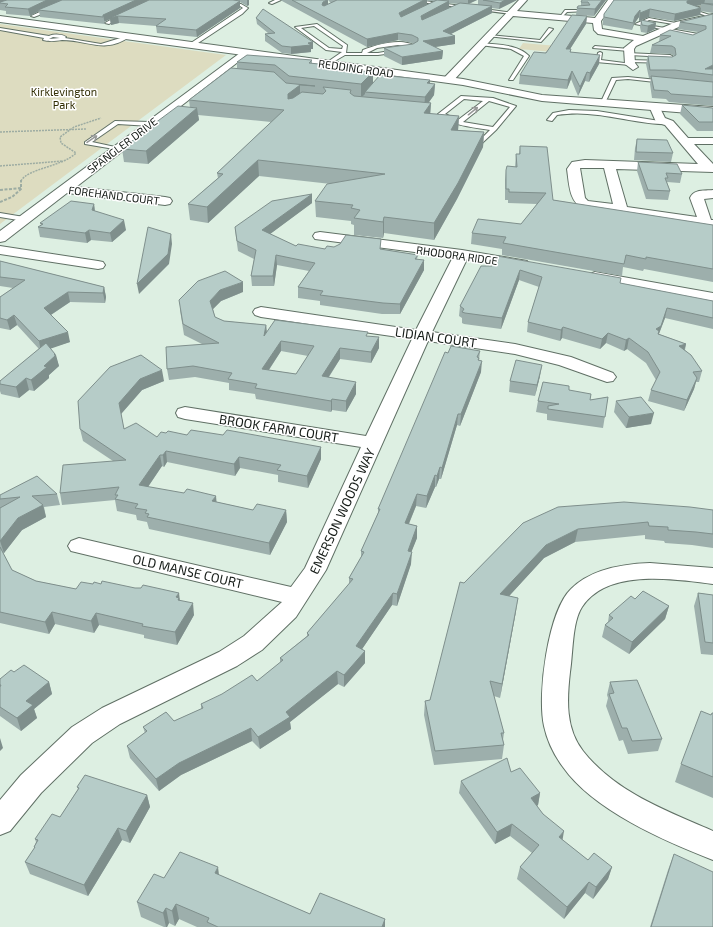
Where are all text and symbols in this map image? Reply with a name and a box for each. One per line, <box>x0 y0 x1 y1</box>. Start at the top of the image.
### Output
street label: REDDING ROAD <box>318 56 394 80</box>
park label: Kirklevington Park <box>31 85 97 111</box>
one-way arrow <box>467 107 478 115</box>
street label: SPANGLER DRIVE <box>84 114 160 176</box>
one-way arrow <box>87 135 98 143</box>
street label: FOREHAND COURT <box>68 183 161 207</box>
street label: RHODORA RIDGE <box>415 243 499 267</box>
street label: LIDIAN COURT <box>394 323 478 351</box>
street label: BROOK FARM COURT <box>218 411 340 445</box>
street label: EMERSON WOODS WAY <box>306 445 378 576</box>
street label: OLD MANSE COURT <box>131 550 245 592</box>

